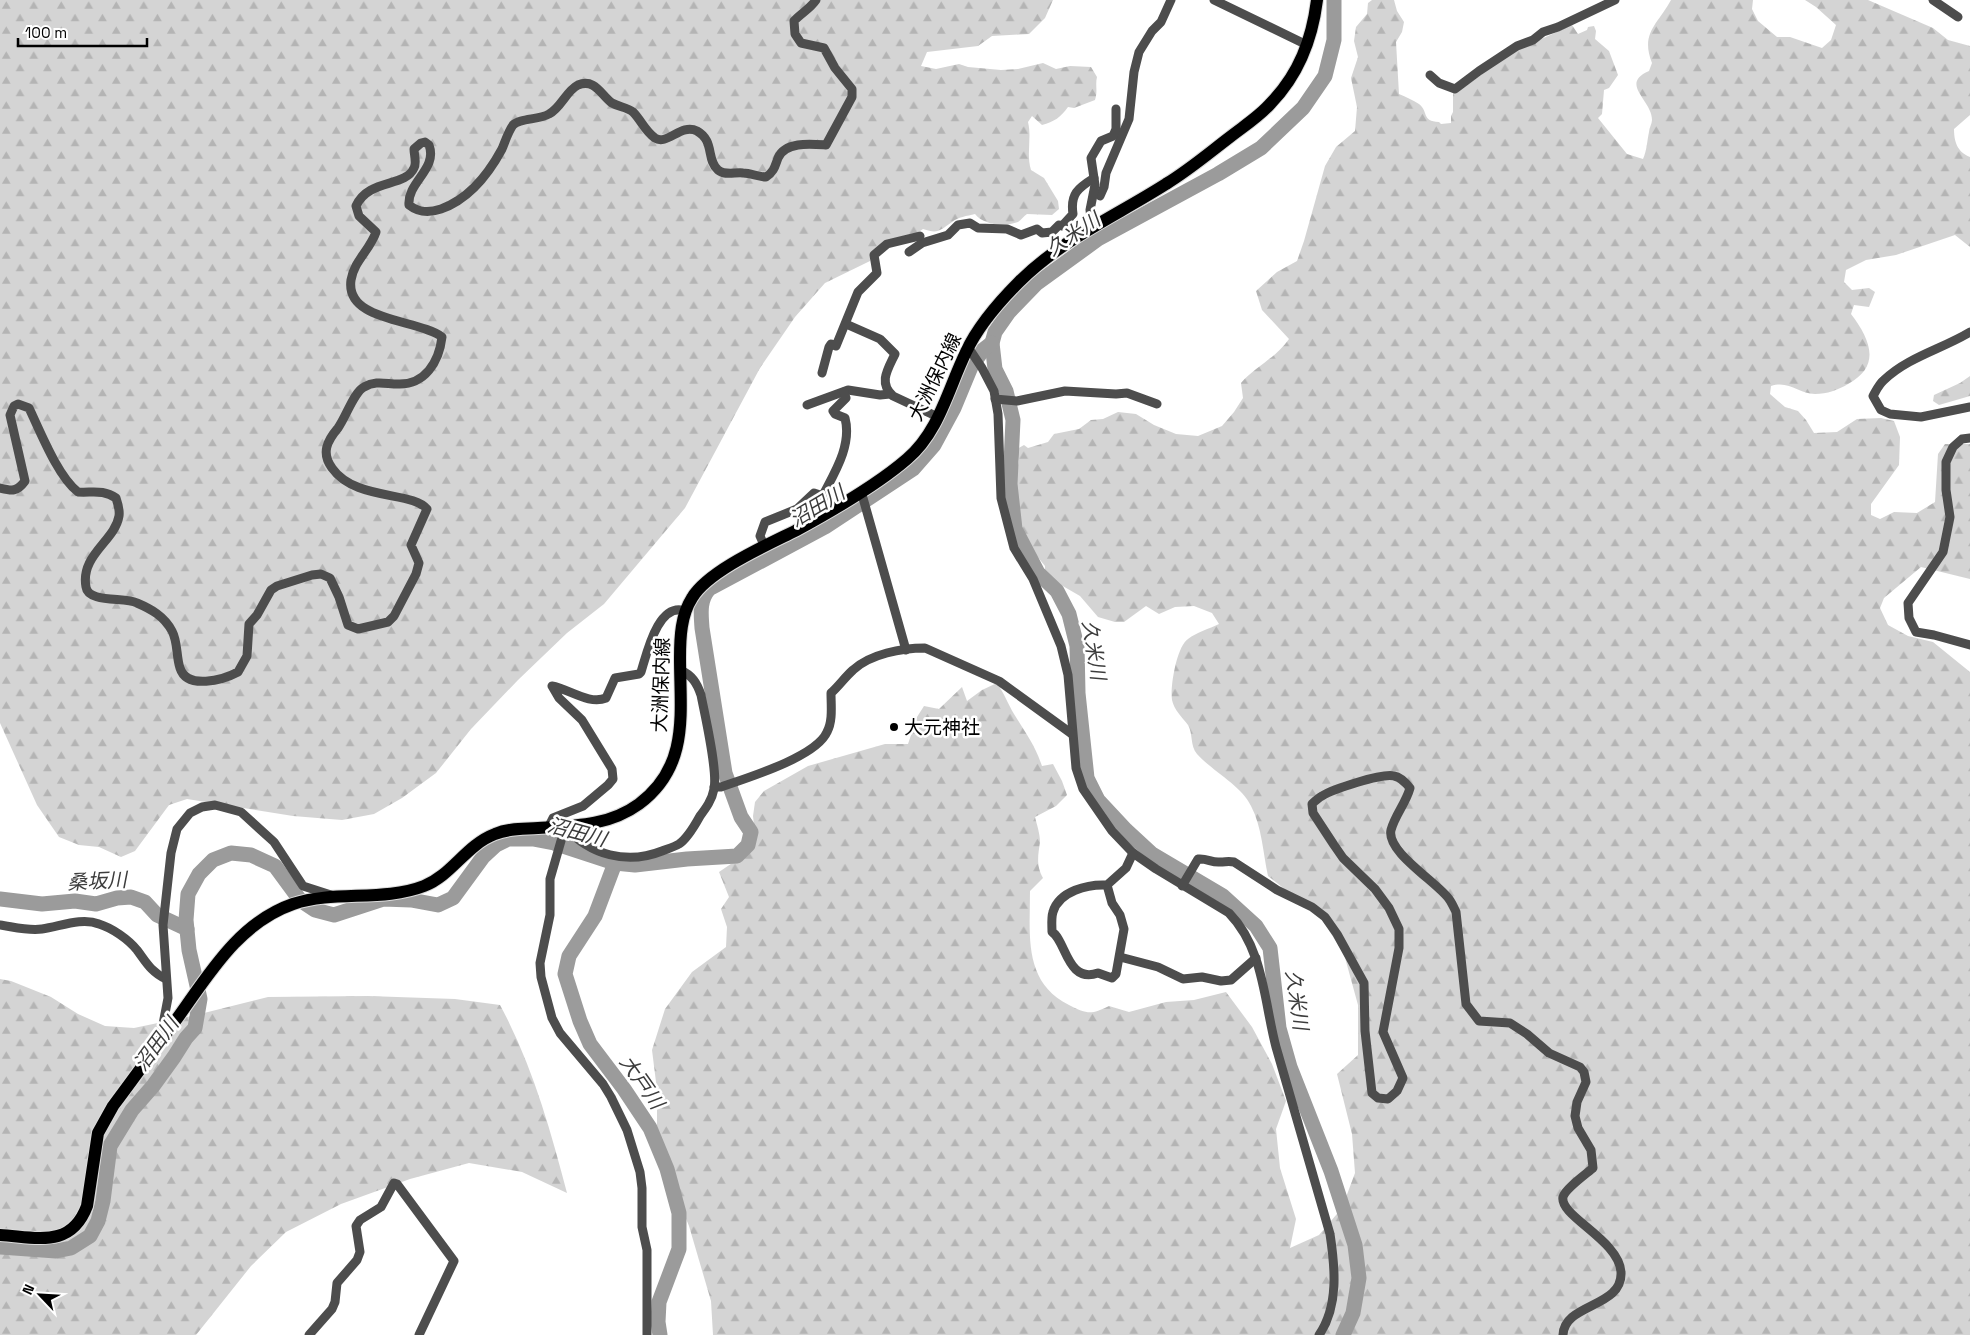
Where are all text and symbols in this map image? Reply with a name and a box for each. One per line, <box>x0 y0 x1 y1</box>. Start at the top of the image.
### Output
scale bar <box>18 15 146 47</box>
text: 100 m <box>25 23 67 42</box>
water label: 久米川 <box>1041 205 1107 262</box>
street label: 大洲保内線 <box>903 329 967 425</box>
water label: 沼田川 <box>785 478 851 533</box>
water label: 久米川 <box>1076 618 1112 684</box>
street label: 大洲保内線 <box>647 637 675 733</box>
place label: 大元神社 <box>904 715 980 740</box>
marker: 大元神社 <box>888 721 900 733</box>
water label: 沼田川 <box>545 812 611 853</box>
water label: 桑坂川 <box>66 866 130 896</box>
water label: 久米川 <box>1280 968 1314 1033</box>
water label: 沼田川 <box>128 1010 185 1076</box>
water label: 大戸川 <box>614 1050 671 1116</box>
north arrow <box>15 1270 65 1320</box>
text: N <box>18 1281 38 1298</box>

